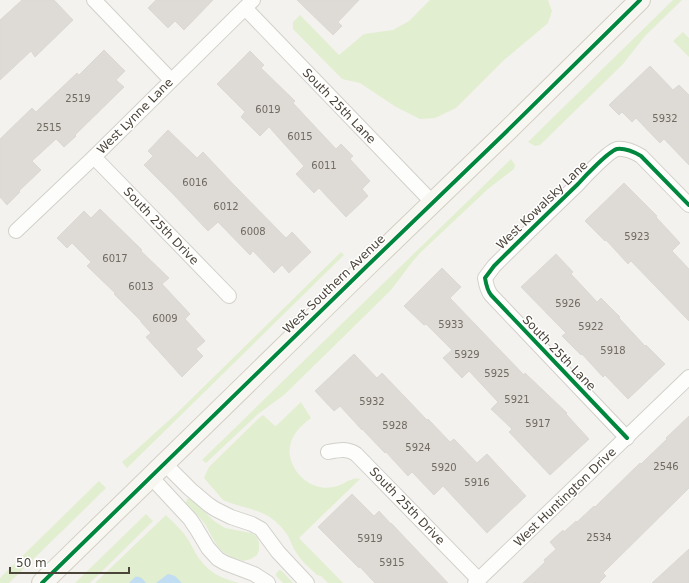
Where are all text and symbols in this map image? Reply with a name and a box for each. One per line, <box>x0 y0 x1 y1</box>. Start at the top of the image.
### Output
street label: South 25th Lane <box>300 65 378 147</box>
street label: West Lynne Lane <box>94 75 176 157</box>
house number: 2519 <box>65 93 91 104</box>
house number: 6019 <box>255 104 281 115</box>
house number: 5932 <box>652 113 678 124</box>
house number: 2515 <box>36 122 62 133</box>
house number: 6015 <box>287 131 313 142</box>
street label: West Kowalsky Lane <box>494 158 590 252</box>
house number: 6011 <box>311 160 337 171</box>
house number: 6016 <box>182 177 208 188</box>
street label: South 25th Drive <box>121 184 201 268</box>
house number: 6012 <box>213 201 239 212</box>
house number: 6008 <box>240 226 266 237</box>
house number: 5923 <box>624 231 650 242</box>
street label: West Southern Avenue <box>280 232 388 336</box>
house number: 6017 <box>102 253 128 264</box>
house number: 6013 <box>128 281 154 292</box>
house number: 5926 <box>555 298 581 309</box>
street label: South 25th Lane <box>520 312 598 394</box>
house number: 6009 <box>152 313 178 324</box>
house number: 5933 <box>438 319 464 330</box>
house number: 5922 <box>578 321 604 332</box>
house number: 5918 <box>600 345 626 356</box>
house number: 5929 <box>454 349 480 360</box>
house number: 5925 <box>484 368 510 379</box>
house number: 5921 <box>504 394 530 405</box>
house number: 5932 <box>359 396 385 407</box>
house number: 5917 <box>525 418 551 429</box>
house number: 5928 <box>382 420 408 431</box>
house number: 5924 <box>405 442 431 453</box>
street label: West Huntington Drive <box>511 445 619 549</box>
house number: 2546 <box>653 461 679 472</box>
house number: 5920 <box>431 462 457 473</box>
street label: South 25th Drive <box>367 464 447 548</box>
house number: 5916 <box>464 477 490 488</box>
house number: 2534 <box>586 532 612 543</box>
house number: 5919 <box>357 533 383 544</box>
scale bar <box>10 549 129 575</box>
text: 50 m <box>16 556 47 570</box>
house number: 5915 <box>379 557 405 568</box>

